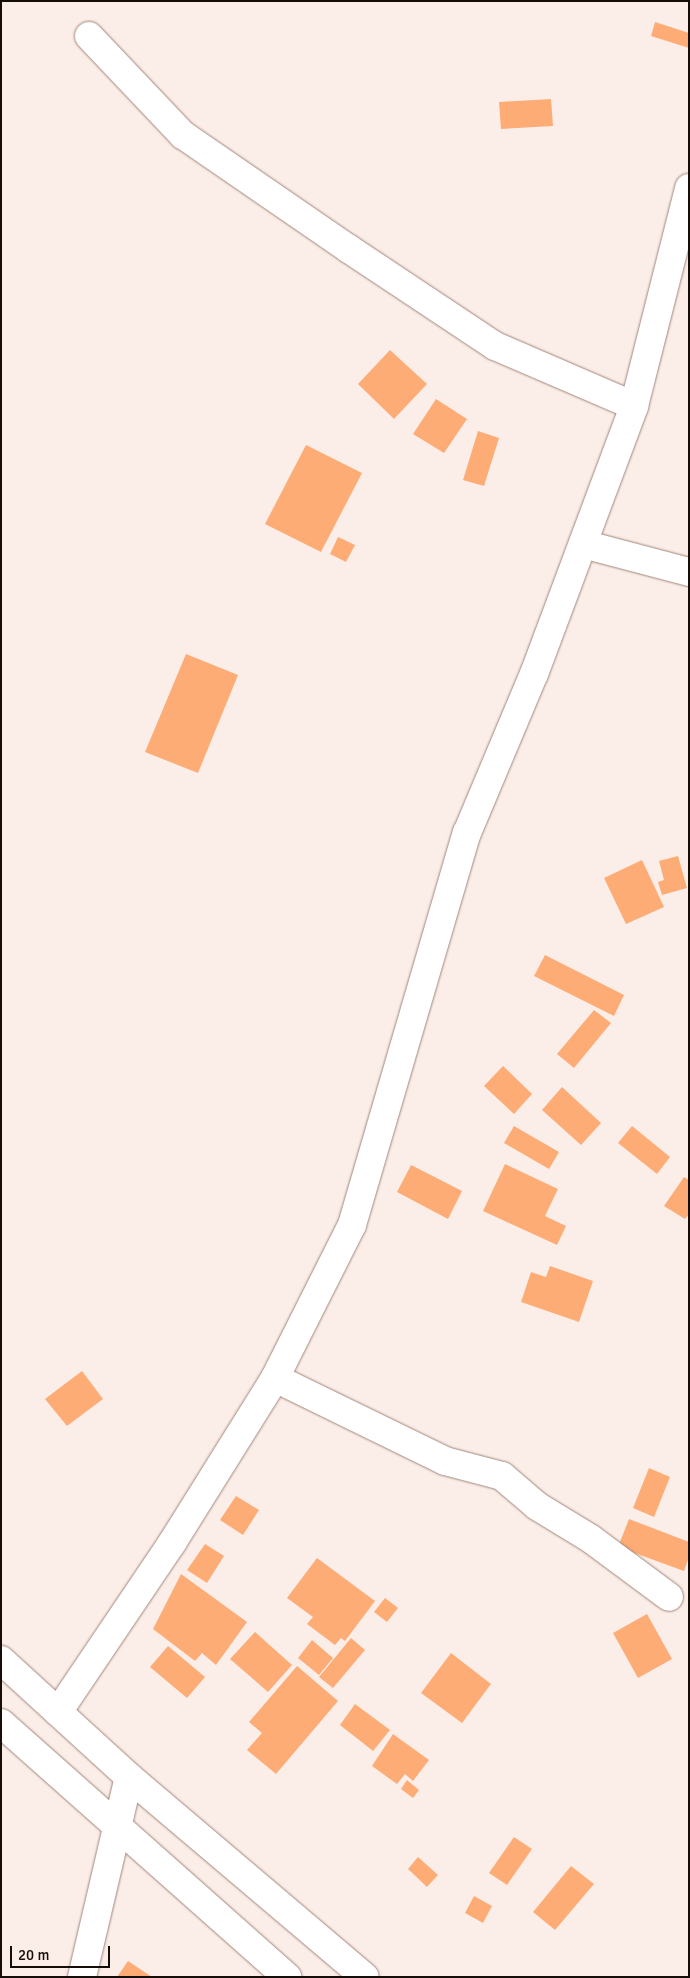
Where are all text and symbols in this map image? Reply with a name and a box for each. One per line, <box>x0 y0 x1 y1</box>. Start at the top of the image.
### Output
scale bar <box>12 1936 112 1968</box>
text: 20 m <box>18 1946 49 1964</box>

